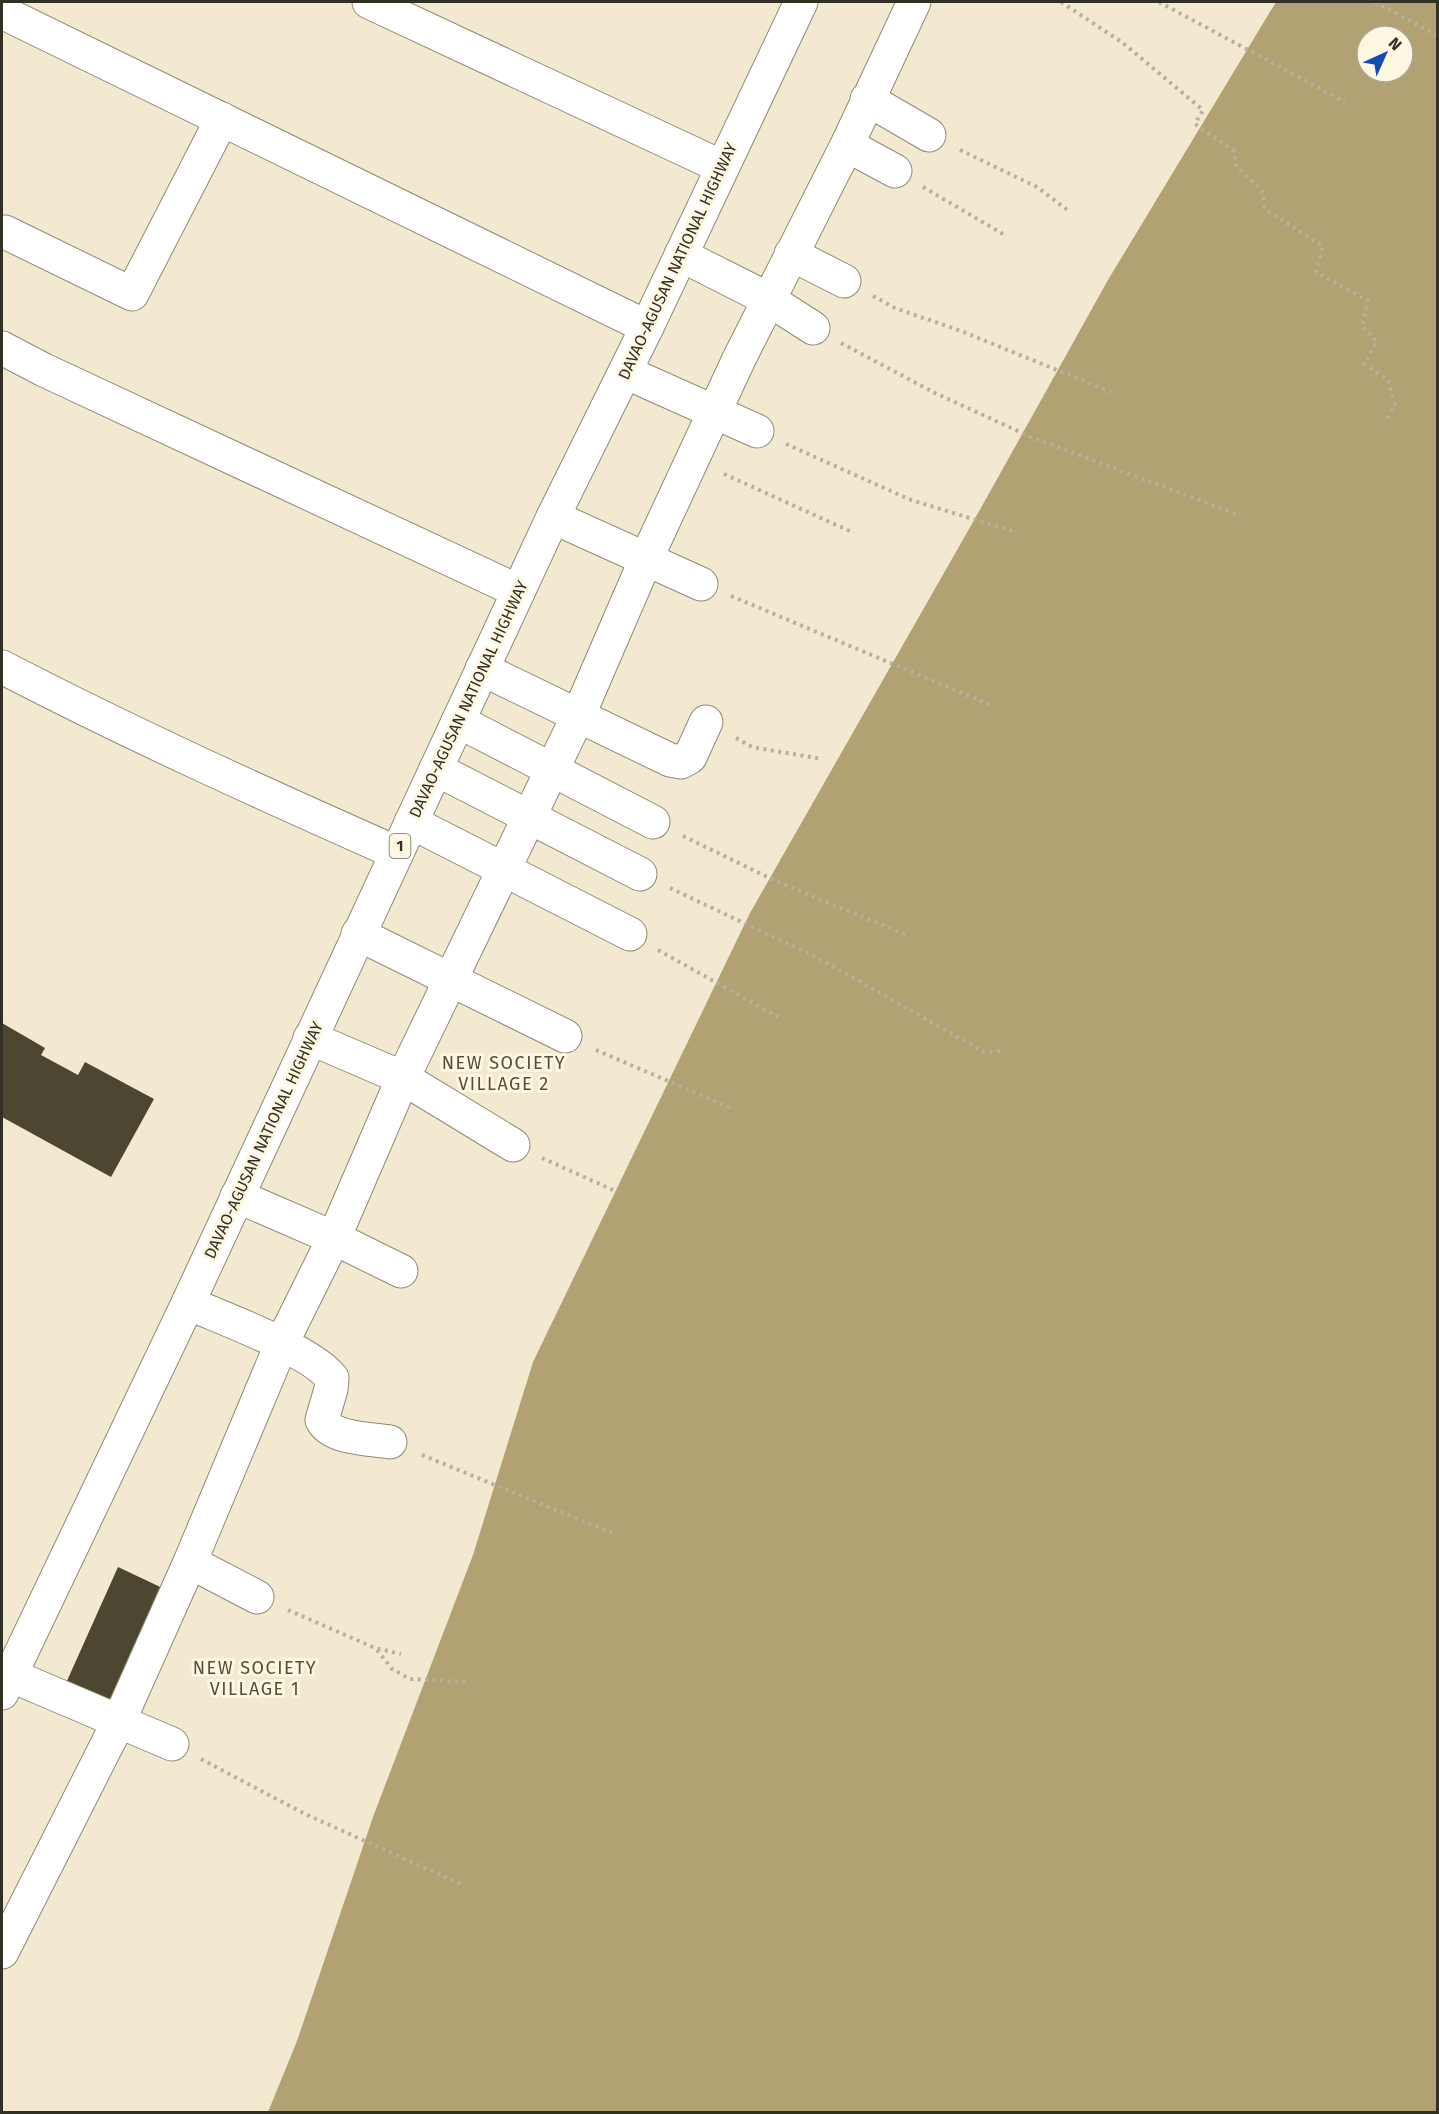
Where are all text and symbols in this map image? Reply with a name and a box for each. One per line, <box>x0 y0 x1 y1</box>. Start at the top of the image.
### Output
north arrow <box>1355 24 1415 84</box>
text: N <box>1385 33 1406 54</box>
street label: DAVAO-AGUSAN NATIONAL HIGHWAY <box>614 140 741 383</box>
street label: DAVAO-AGUSAN NATIONAL HIGHWAY <box>405 578 532 821</box>
road number: 1 <box>390 834 410 858</box>
street label: DAVAO-AGUSAN NATIONAL HIGHWAY <box>200 1019 327 1262</box>
district label: NEW SOCIETY VILLAGE 2 <box>442 1052 566 1095</box>
district label: NEW SOCIETY VILLAGE 1 <box>193 1657 317 1700</box>

